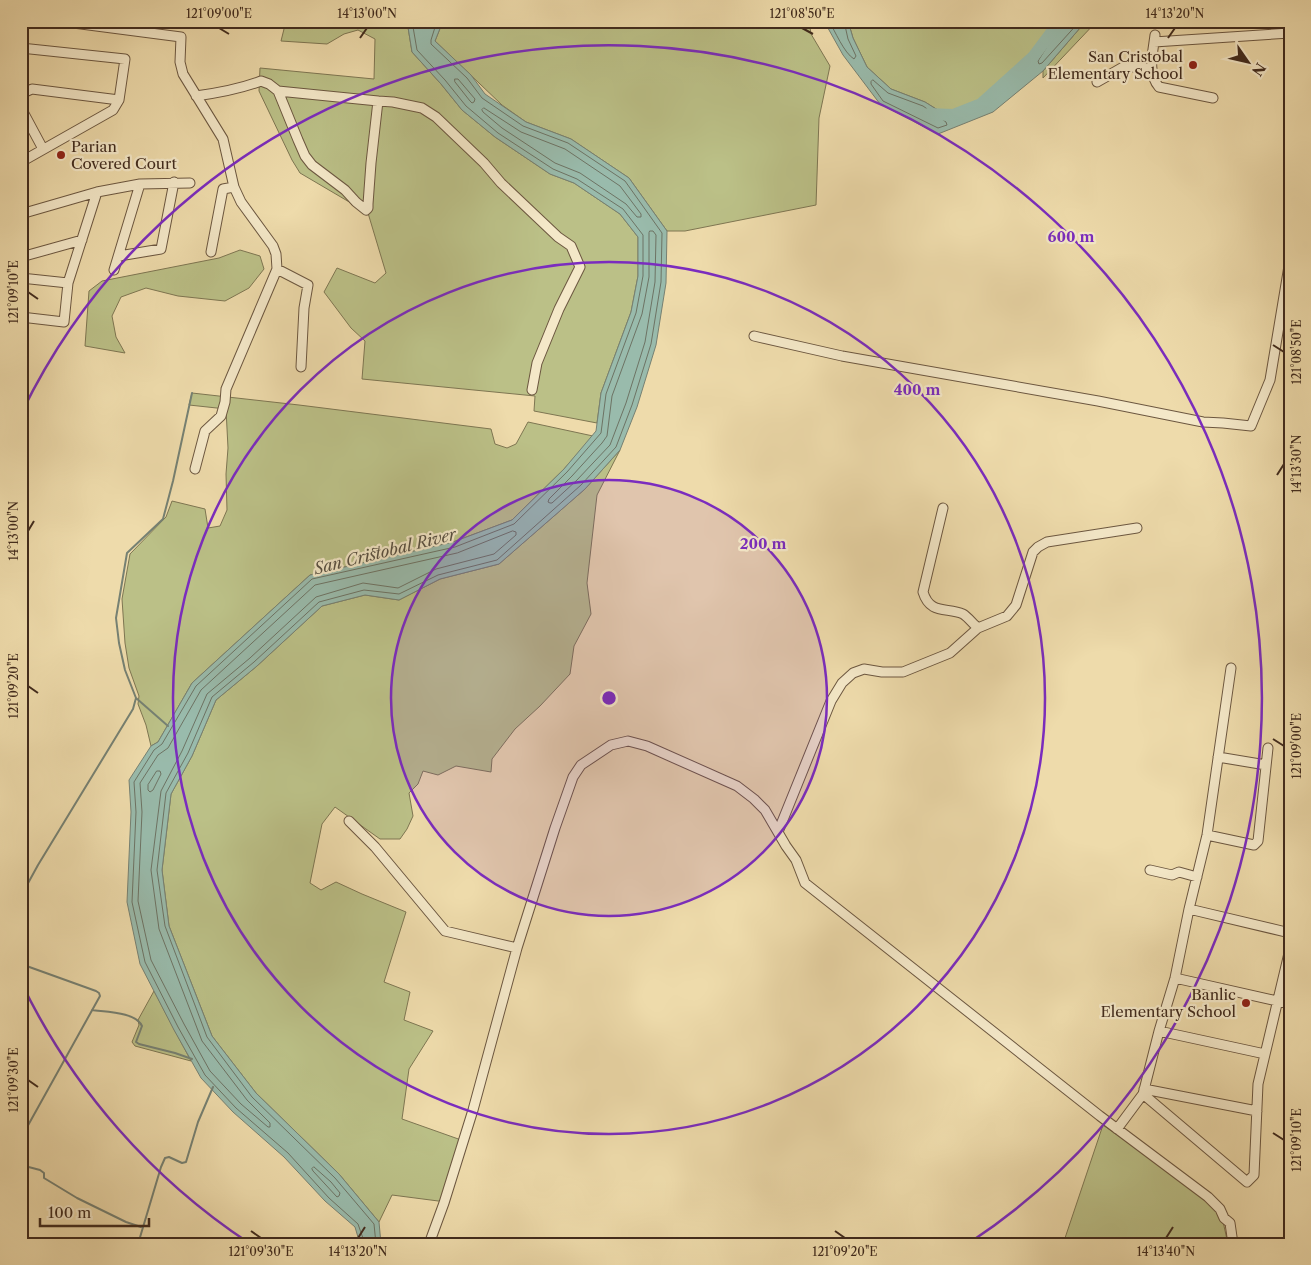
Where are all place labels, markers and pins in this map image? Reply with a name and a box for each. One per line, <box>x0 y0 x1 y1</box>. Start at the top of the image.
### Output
place label: San Cristobal Elementary School <box>1048 47 1184 83</box>
marker: San Cristobal Elementary School <box>1187 59 1199 71</box>
place label: Parian Covered Court <box>71 137 177 173</box>
marker: Parian Covered Court <box>55 149 67 161</box>
centre of rings <box>600 689 618 707</box>
place label: Banlic Elementary School <box>1101 985 1237 1021</box>
marker: Banlic Elementary School <box>1240 997 1252 1009</box>

